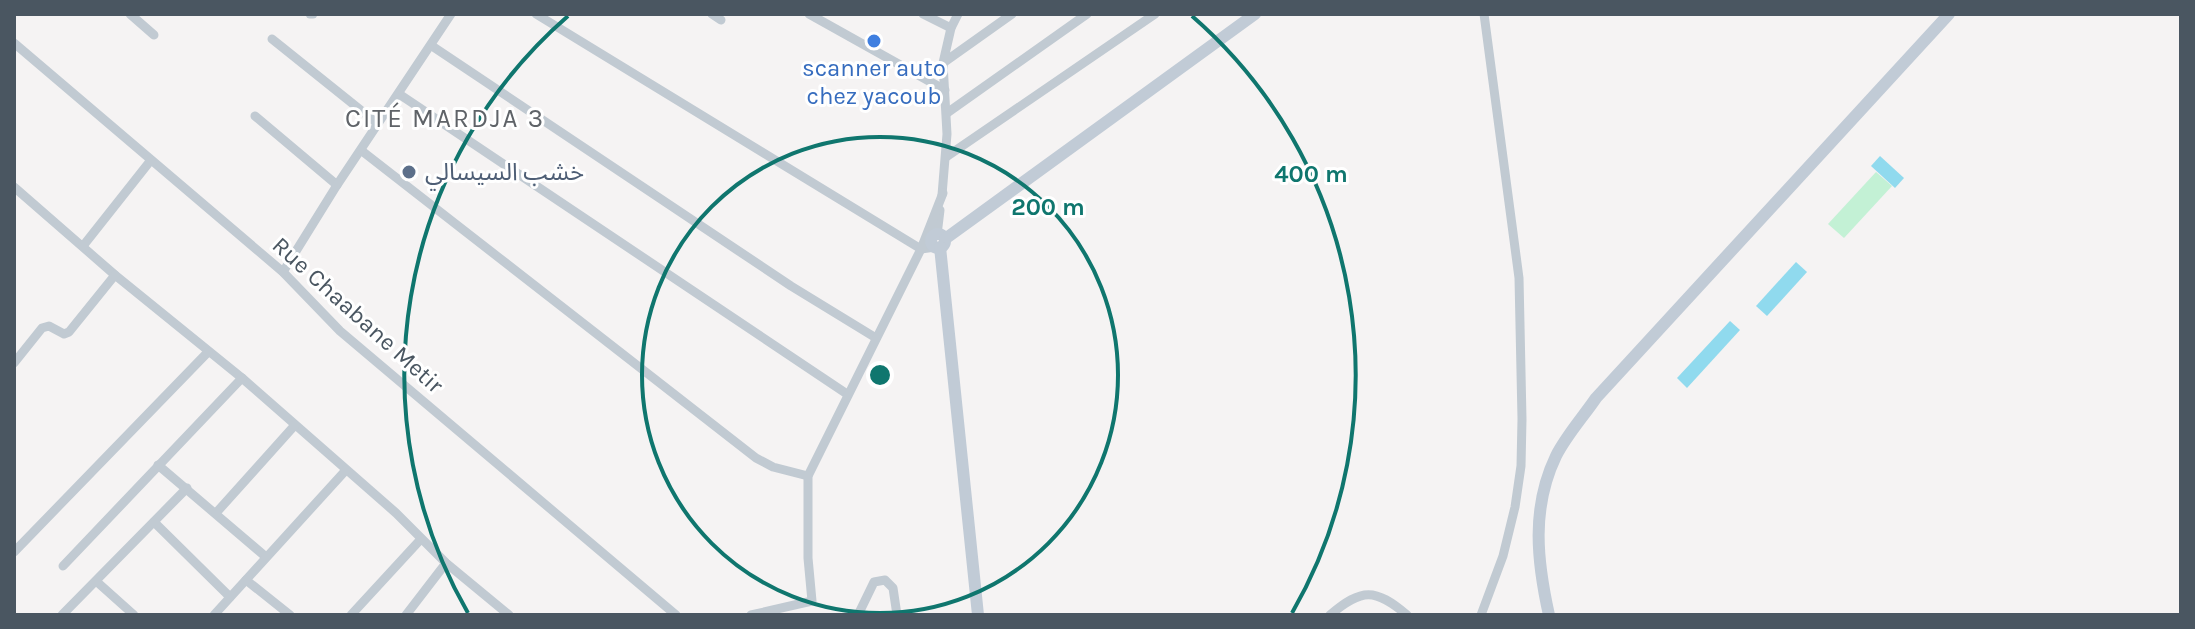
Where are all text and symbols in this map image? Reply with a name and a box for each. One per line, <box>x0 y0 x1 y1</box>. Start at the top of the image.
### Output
marker: scanner auto chez yacoub <box>865 32 883 50</box>
place label: scanner auto chez yacoub <box>802 54 946 110</box>
district label: CITÉ MARDJA 3 <box>345 102 545 134</box>
place label: خشب السيسالي <box>425 158 584 191</box>
text: 400 m <box>1274 160 1348 188</box>
marker: خشب السيسالي <box>400 163 418 181</box>
text: 200 m <box>1011 193 1085 221</box>
street label: Rue Chaabane Metir <box>267 231 449 399</box>
centre of rings <box>866 361 894 389</box>

